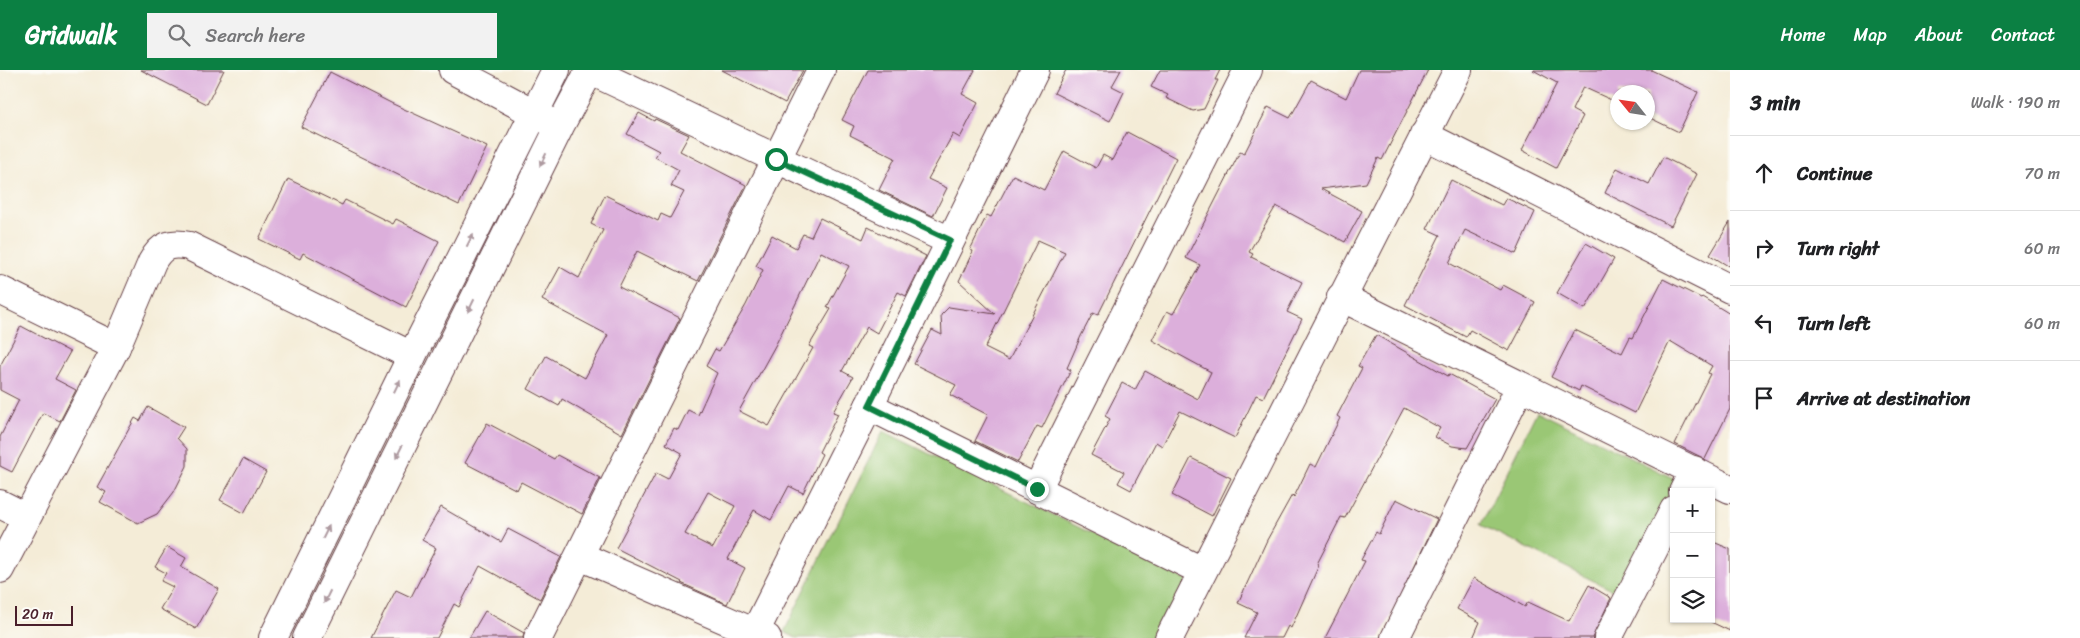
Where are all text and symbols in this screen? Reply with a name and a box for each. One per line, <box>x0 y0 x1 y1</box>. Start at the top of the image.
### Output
search box <box>147 13 497 58</box>
text: Gridwalk <box>25 14 117 56</box>
text: Search here <box>205 19 305 52</box>
text: Home <box>1781 19 1826 51</box>
text: Map <box>1854 19 1887 51</box>
text: About <box>1915 19 1963 51</box>
text: Contact <box>1991 19 2055 51</box>
icon: search <box>165 21 193 49</box>
text: 3 min <box>1750 84 1800 122</box>
north arrow <box>1610 85 1655 130</box>
text: Walk · 190 m <box>1971 88 2060 117</box>
route start <box>765 148 788 171</box>
one-way arrow <box>539 153 547 167</box>
text: Continue <box>1797 157 1873 190</box>
icon: ahead <box>1750 159 1778 187</box>
text: 70 m <box>2024 159 2060 188</box>
text: Turn right <box>1797 232 1879 265</box>
one-way arrow <box>466 233 474 247</box>
icon: right <box>1750 234 1778 262</box>
text: 60 m <box>2024 234 2060 263</box>
one-way arrow <box>467 299 475 313</box>
text: Turn left <box>1797 307 1870 340</box>
icon: left <box>1750 309 1778 337</box>
text: 60 m <box>2024 309 2060 338</box>
one-way arrow <box>393 379 401 393</box>
text: Arrive at destination <box>1797 382 1970 415</box>
icon: arrive <box>1750 384 1778 412</box>
one-way arrow <box>395 444 403 459</box>
route end <box>1026 478 1049 501</box>
map controls <box>1670 488 1715 623</box>
button: + <box>1670 488 1715 533</box>
one-way arrow <box>323 525 331 539</box>
button: − <box>1670 533 1715 578</box>
button: layers <box>1670 578 1715 623</box>
one-way arrow <box>323 590 331 604</box>
text: 20 m <box>22 602 53 627</box>
scale bar <box>15 603 72 626</box>

